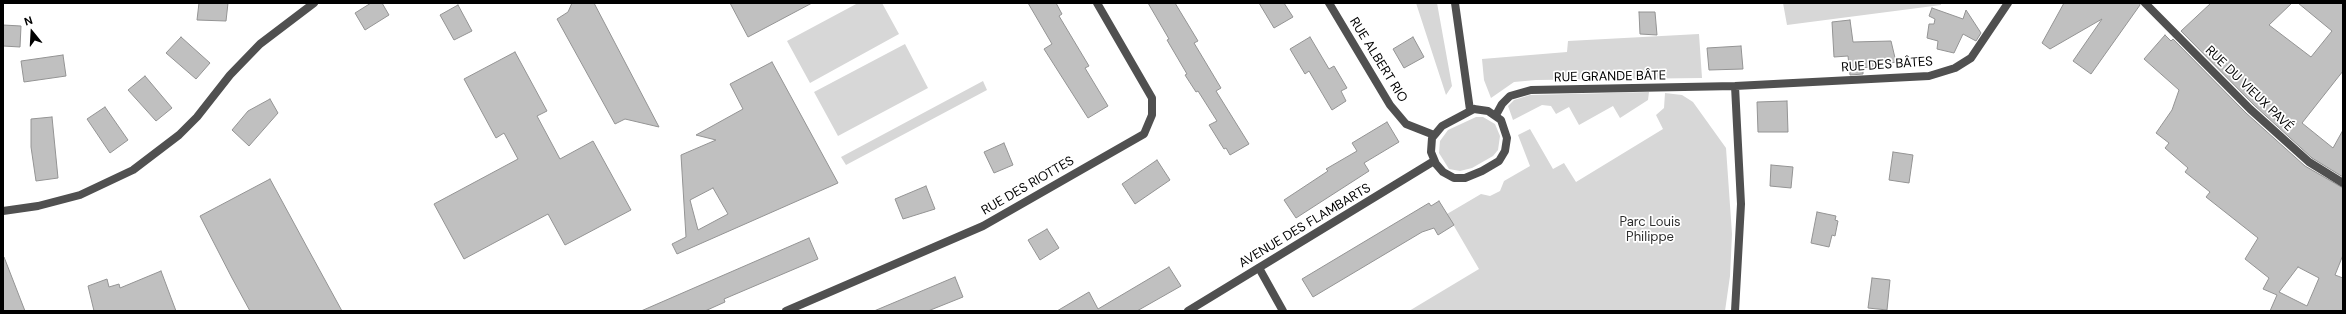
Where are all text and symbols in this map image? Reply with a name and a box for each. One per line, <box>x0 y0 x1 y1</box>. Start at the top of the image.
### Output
north arrow <box>12 12 52 52</box>
text: N <box>22 13 34 28</box>
street label: RUE ALBERT RIO <box>1346 15 1410 105</box>
street label: RUE DU VIEUX PAVÉ <box>2202 43 2296 135</box>
street label: RUE DES BÂTES <box>1841 54 1933 76</box>
street label: RUE GRANDE BÂTE <box>1554 68 1666 86</box>
street label: RUE DES RIOTTES <box>979 153 1077 219</box>
street label: AVENUE DES FLAMBARTS <box>1236 180 1374 272</box>
park label: Parc Louis Philippe <box>1619 215 1681 246</box>

